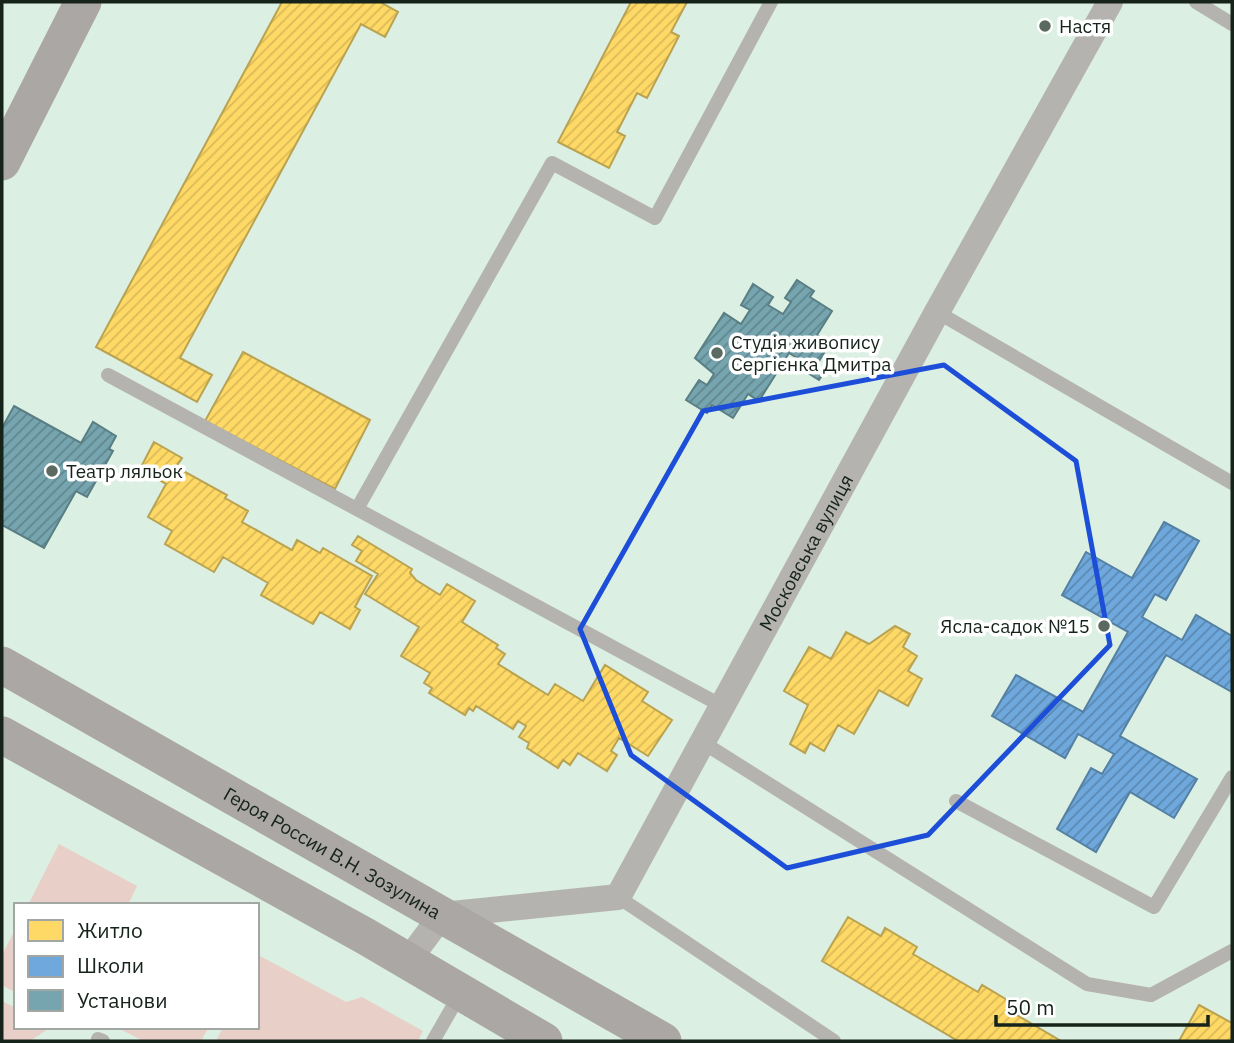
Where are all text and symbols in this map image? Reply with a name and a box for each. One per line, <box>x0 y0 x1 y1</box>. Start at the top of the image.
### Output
place label: Настя <box>1059 14 1111 38</box>
marker: Настя <box>1037 18 1053 34</box>
place label: Студія живопису Сергієнка Дмитра <box>731 330 891 376</box>
marker: Студія живопису Сергієнка Дмитра <box>709 345 725 361</box>
place label: Театр ляльок <box>66 459 183 483</box>
marker: Театр ляльок <box>44 463 60 479</box>
street label: Московська вулиця <box>754 470 858 635</box>
place label: Ясла-садок №15 <box>940 614 1090 638</box>
marker: Ясла-садок №15 <box>1096 618 1112 634</box>
street label: Героя России В.Н. Зозулина <box>219 782 445 924</box>
legend <box>14 903 259 1029</box>
text: Житло <box>77 916 143 944</box>
text: Школи <box>77 951 144 979</box>
scale bar <box>996 984 1208 1028</box>
text: Установи <box>77 986 168 1014</box>
text: 50 m <box>1006 993 1055 1021</box>

